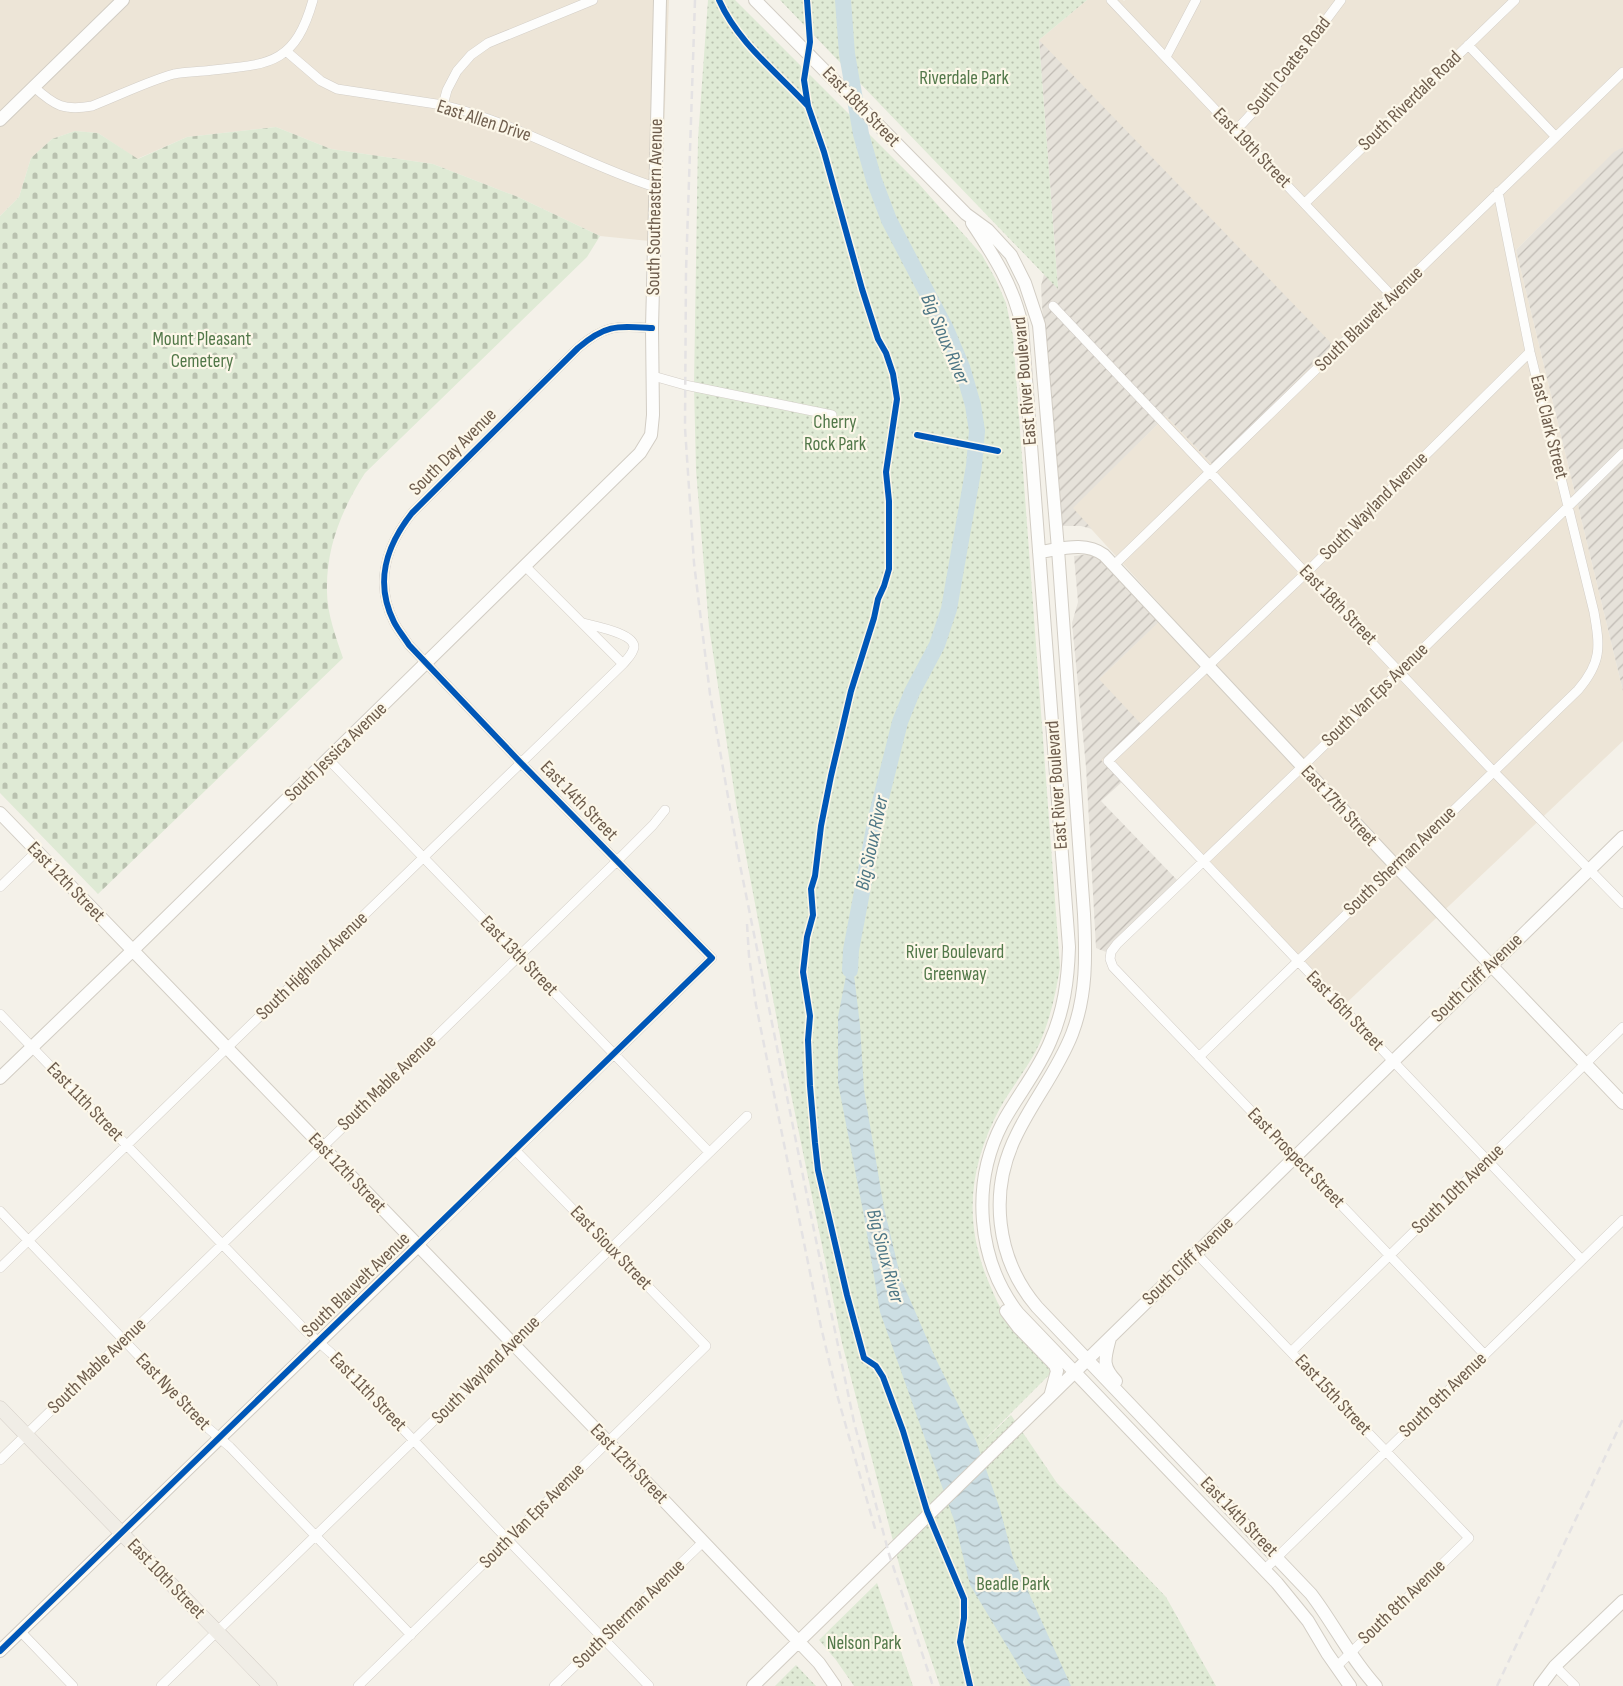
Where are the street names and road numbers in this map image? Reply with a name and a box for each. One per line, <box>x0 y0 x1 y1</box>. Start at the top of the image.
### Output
street label: South Coates Road <box>1242 12 1336 120</box>
street label: South Riverdale Road <box>1354 46 1466 156</box>
street label: East 18th Street <box>817 62 905 152</box>
street label: East Allen Drive <box>434 95 534 147</box>
street label: East 19th Street <box>1208 103 1296 193</box>
street label: South Southeastern Avenue <box>642 118 668 296</box>
street label: South Blauvelt Avenue <box>1310 261 1428 377</box>
street label: East River Boulevard <box>1008 316 1042 446</box>
street label: East Clark Street <box>1525 373 1573 482</box>
street label: South Day Avenue <box>405 404 501 500</box>
street label: South Wayland Avenue <box>1315 447 1433 565</box>
street label: East 18th Street <box>1294 560 1382 650</box>
street label: South Van Eps Avenue <box>1317 638 1433 752</box>
street label: South Jessica Avenue <box>280 697 392 807</box>
street label: East River Boulevard <box>1041 720 1073 850</box>
street label: East 14th Street <box>535 756 623 846</box>
street label: East 17th Street <box>1296 761 1382 851</box>
street label: South Sherman Avenue <box>1339 802 1461 920</box>
street label: East 12th Street <box>22 837 110 927</box>
street label: South Highland Avenue <box>251 907 373 1025</box>
street label: East 13th Street <box>475 911 563 1001</box>
street label: South Cliff Avenue <box>1427 929 1527 1027</box>
street label: East 16th Street <box>1301 966 1389 1056</box>
street label: South Mable Avenue <box>333 1030 441 1136</box>
street label: East 11th Street <box>42 1058 128 1146</box>
street label: East Prospect Street <box>1242 1103 1350 1213</box>
street label: East 12th Street <box>303 1128 391 1218</box>
street label: South 10th Avenue <box>1407 1139 1509 1239</box>
street label: East Sioux Street <box>565 1201 657 1295</box>
street label: South Cliff Avenue <box>1138 1212 1238 1310</box>
street label: South Blauvelt Avenue <box>297 1227 415 1343</box>
street label: South Wayland Avenue <box>427 1311 545 1429</box>
street label: South Mable Avenue <box>43 1313 151 1419</box>
street label: East 11th Street <box>325 1348 411 1436</box>
street label: South 9th Avenue <box>1394 1348 1492 1442</box>
street label: East Nye Street <box>131 1349 215 1435</box>
street label: East 15th Street <box>1290 1350 1376 1440</box>
street label: East 12th Street <box>585 1419 673 1509</box>
street label: South Van Eps Avenue <box>475 1459 589 1573</box>
street label: East 14th Street <box>1195 1472 1283 1562</box>
street label: East 10th Street <box>122 1534 210 1624</box>
street label: South Sherman Avenue <box>568 1555 690 1673</box>
street label: South 8th Avenue <box>1353 1555 1451 1649</box>

